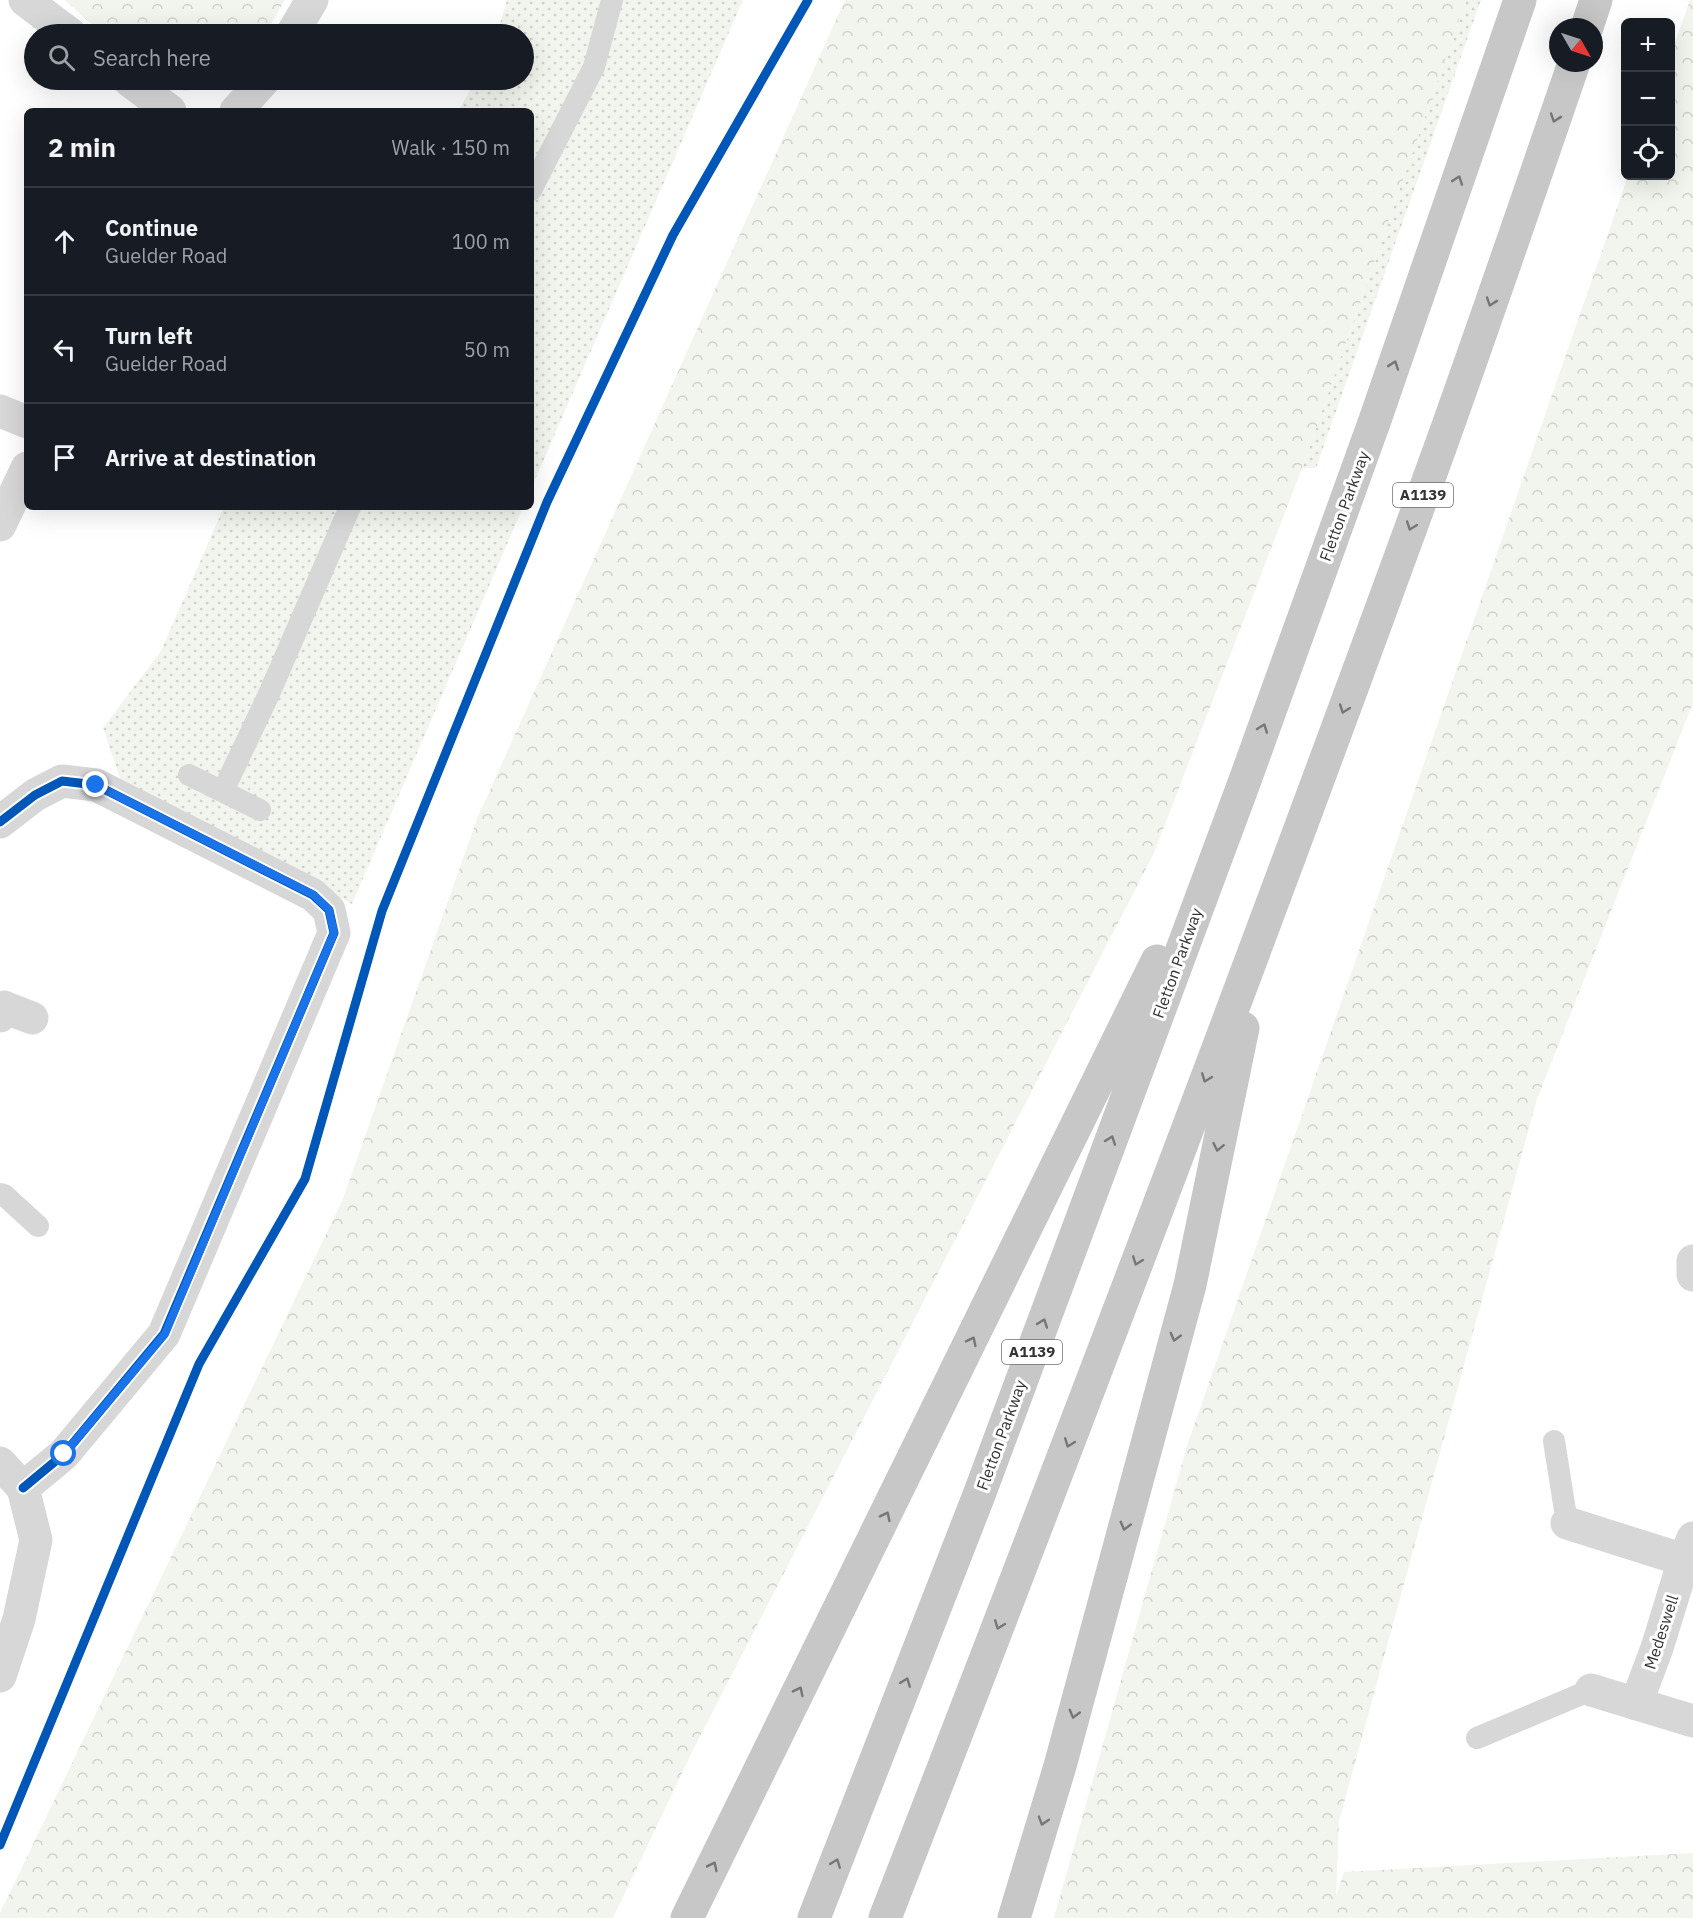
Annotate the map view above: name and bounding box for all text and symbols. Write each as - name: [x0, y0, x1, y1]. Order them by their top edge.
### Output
- north arrow: [1549, 18, 1603, 72]
- map controls: [1621, 18, 1675, 180]
- button: +: [1621, 18, 1675, 72]
- search box: [24, 24, 534, 90]
- icon: search: [45, 41, 78, 74]
- text: Search here: [93, 43, 211, 72]
- button: −: [1621, 72, 1675, 126]
- one-way arrow: [1550, 112, 1562, 123]
- button: locate: [1621, 126, 1675, 180]
- text: 2 min: [48, 130, 116, 164]
- text: Walk · 150 m: [392, 134, 510, 161]
- one-way arrow: [1450, 175, 1463, 186]
- text: Continue: [105, 213, 198, 242]
- icon: ahead: [48, 225, 81, 258]
- text: 100 m: [452, 228, 510, 255]
- text: Guelder Road: [105, 242, 227, 269]
- one-way arrow: [1485, 296, 1498, 307]
- text: Turn left: [105, 321, 193, 350]
- icon: left: [48, 333, 81, 366]
- text: 50 m: [464, 336, 510, 363]
- text: Guelder Road: [105, 350, 227, 377]
- one-way arrow: [1387, 360, 1400, 370]
- icon: arrive: [48, 441, 81, 474]
- text: Arrive at destination: [105, 443, 316, 472]
- street label: Fletton Parkway: [1315, 448, 1373, 564]
- road number: A1139: [1393, 483, 1453, 507]
- one-way arrow: [1406, 520, 1419, 531]
- one-way arrow: [1339, 703, 1351, 714]
- one-way arrow: [1256, 724, 1269, 734]
- route end: [82, 771, 108, 797]
- street label: Fletton Parkway: [1148, 905, 1206, 1021]
- one-way arrow: [1201, 1073, 1214, 1083]
- one-way arrow: [1103, 1135, 1116, 1146]
- one-way arrow: [1212, 1142, 1225, 1152]
- one-way arrow: [1132, 1255, 1145, 1266]
- one-way arrow: [1035, 1318, 1048, 1329]
- one-way arrow: [1170, 1332, 1183, 1342]
- one-way arrow: [964, 1336, 976, 1347]
- road number: A1139: [1002, 1340, 1062, 1364]
- street label: Fletton Parkway: [972, 1377, 1030, 1493]
- one-way arrow: [1063, 1437, 1076, 1448]
- route start: [50, 1440, 76, 1466]
- one-way arrow: [878, 1511, 890, 1522]
- one-way arrow: [1119, 1521, 1132, 1531]
- street label: Medeswell: [1640, 1592, 1682, 1672]
- one-way arrow: [993, 1619, 1006, 1630]
- one-way arrow: [899, 1677, 911, 1688]
- one-way arrow: [792, 1686, 804, 1697]
- one-way arrow: [1069, 1708, 1081, 1719]
- one-way arrow: [1038, 1816, 1050, 1826]
- one-way arrow: [828, 1859, 841, 1869]
- one-way arrow: [706, 1861, 717, 1872]

